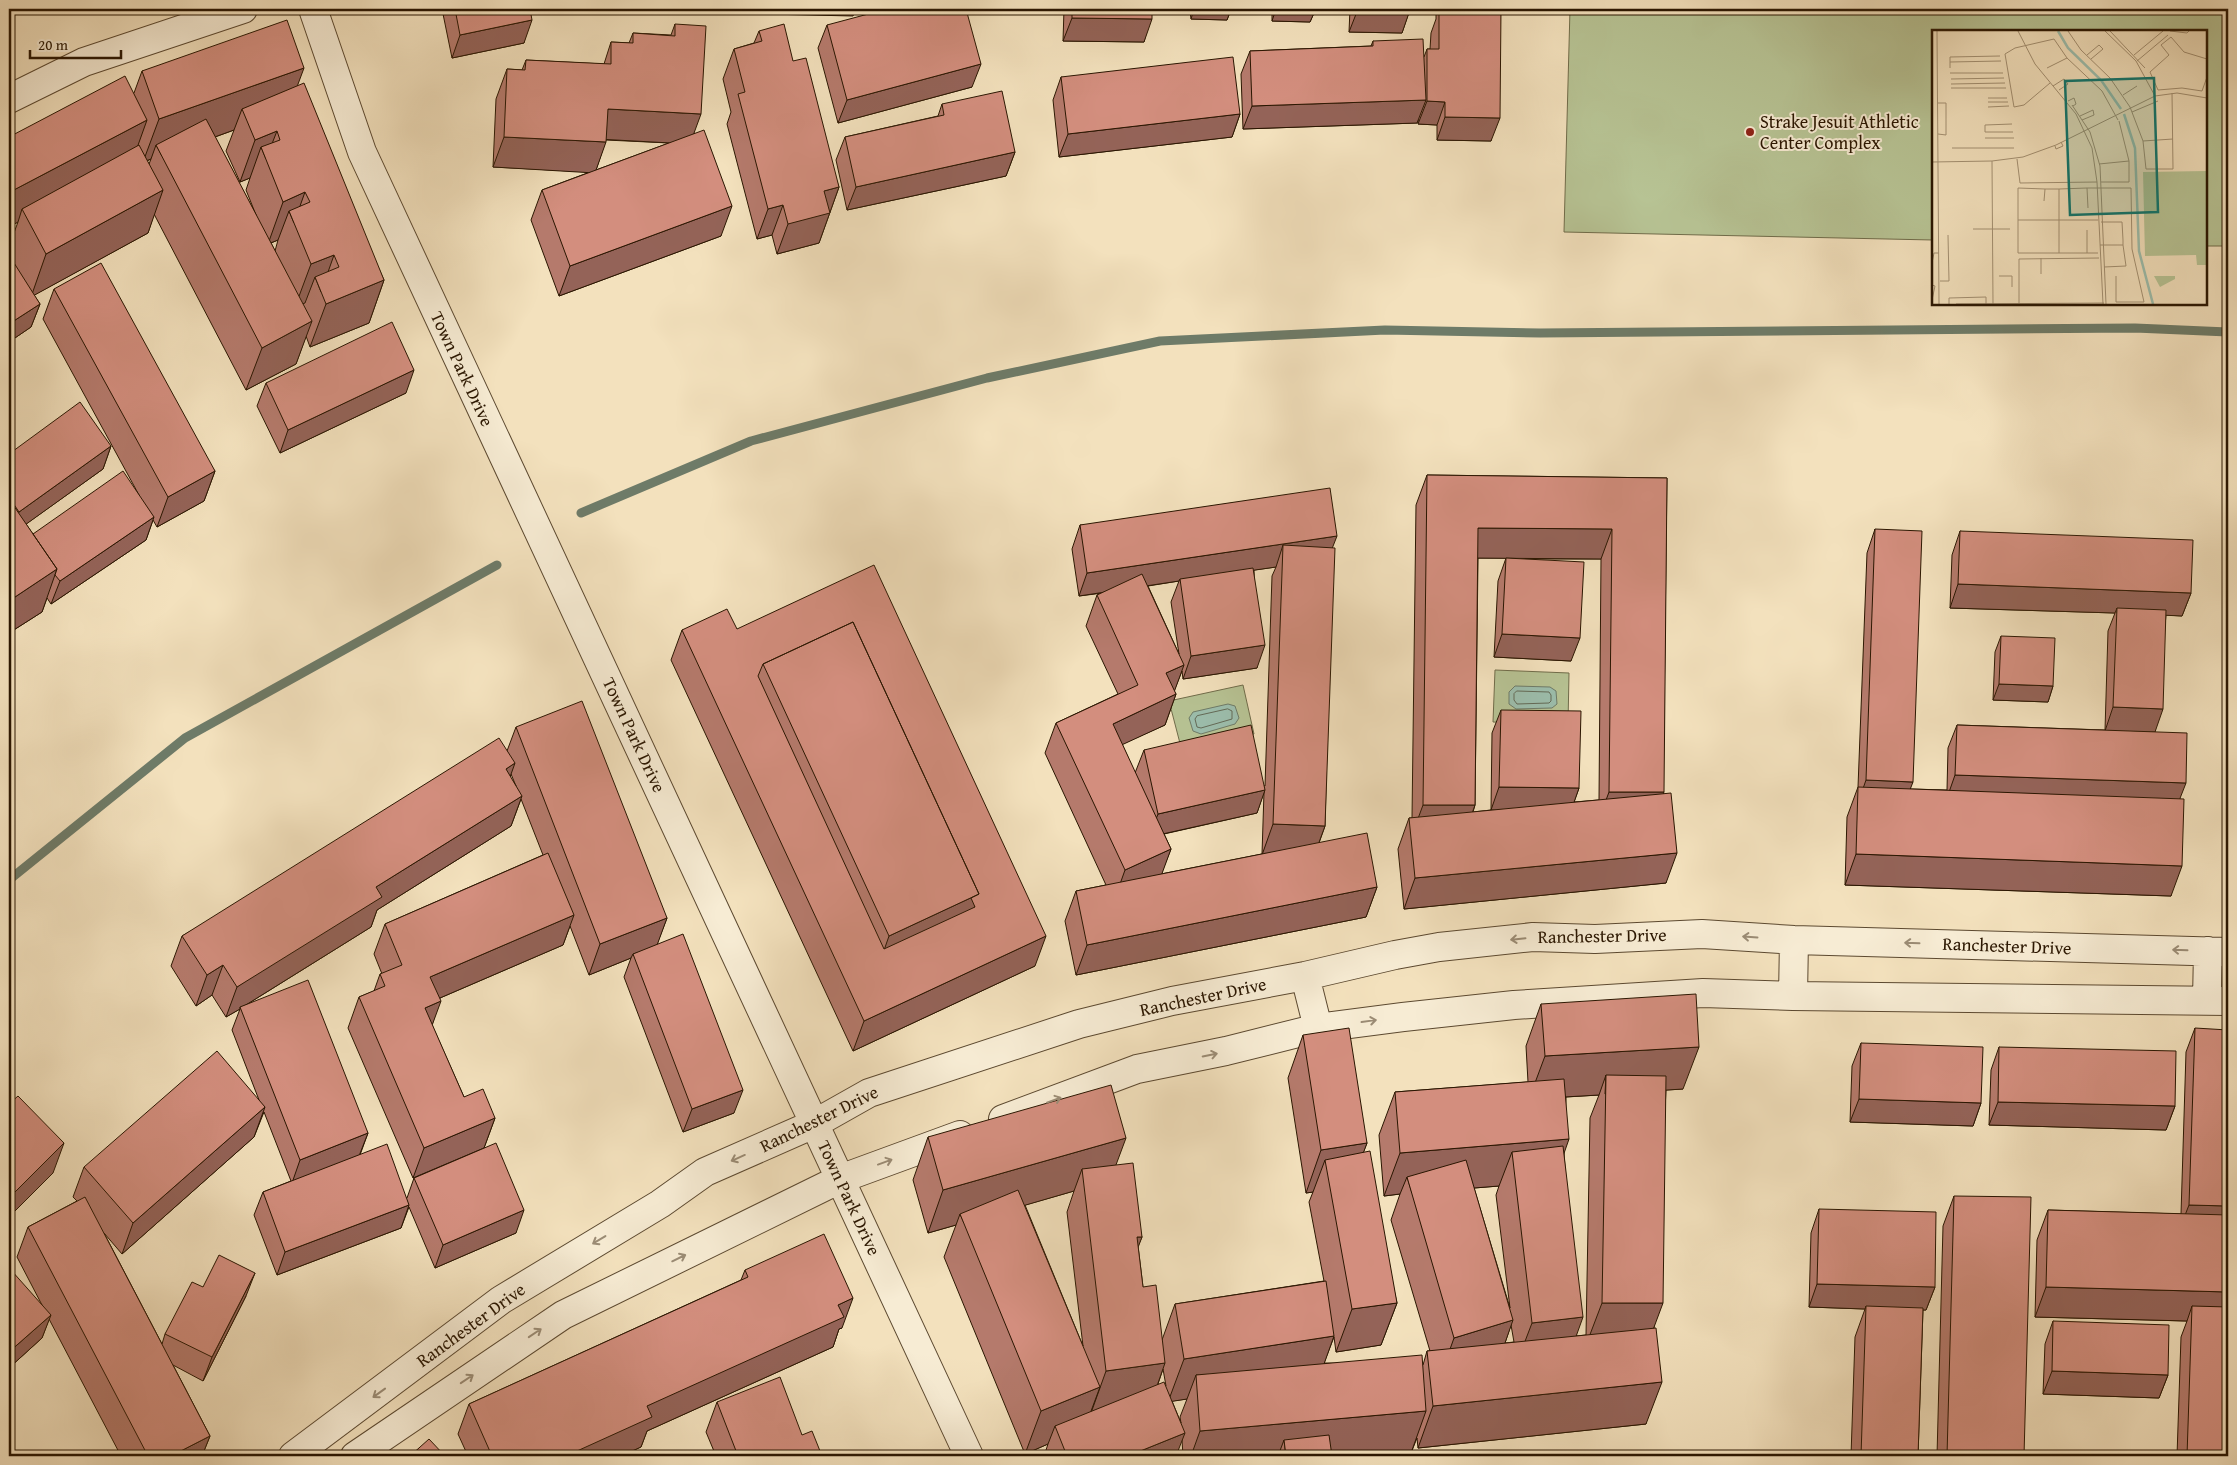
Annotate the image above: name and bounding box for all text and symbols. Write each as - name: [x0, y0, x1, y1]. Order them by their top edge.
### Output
- scale bar: [30, 28, 121, 60]
- inset map: [1932, 30, 2207, 305]
- text: 20 m: [38, 34, 69, 55]
- place label: Strake Jesuit Athletic Center Complex: [1760, 108, 1919, 156]
- marker: Strake Jesuit Athletic Center Complex: [1744, 126, 1756, 138]
- street label: Town Park Drive: [424, 307, 501, 431]
- street label: Town Park Drive: [596, 673, 673, 797]
- street label: Ranchester Drive: [1537, 921, 1667, 950]
- street label: Ranchester Drive: [1942, 930, 2072, 961]
- one-way arrow: [1742, 933, 1758, 942]
- one-way arrow: [1510, 934, 1526, 943]
- one-way arrow: [1904, 939, 1920, 948]
- one-way arrow: [2172, 946, 2188, 955]
- street label: Ranchester Drive: [1137, 970, 1269, 1023]
- one-way arrow: [1360, 1016, 1376, 1026]
- one-way arrow: [1201, 1049, 1217, 1059]
- street label: Ranchester Drive: [755, 1078, 883, 1159]
- one-way arrow: [1046, 1095, 1061, 1104]
- street label: Town Park Drive: [811, 1136, 888, 1260]
- one-way arrow: [731, 1153, 746, 1163]
- one-way arrow: [877, 1157, 893, 1166]
- one-way arrow: [592, 1236, 606, 1246]
- one-way arrow: [671, 1253, 686, 1263]
- street label: Ranchester Drive: [411, 1276, 531, 1373]
- one-way arrow: [528, 1328, 542, 1339]
- one-way arrow: [460, 1374, 474, 1384]
- one-way arrow: [372, 1388, 386, 1398]

